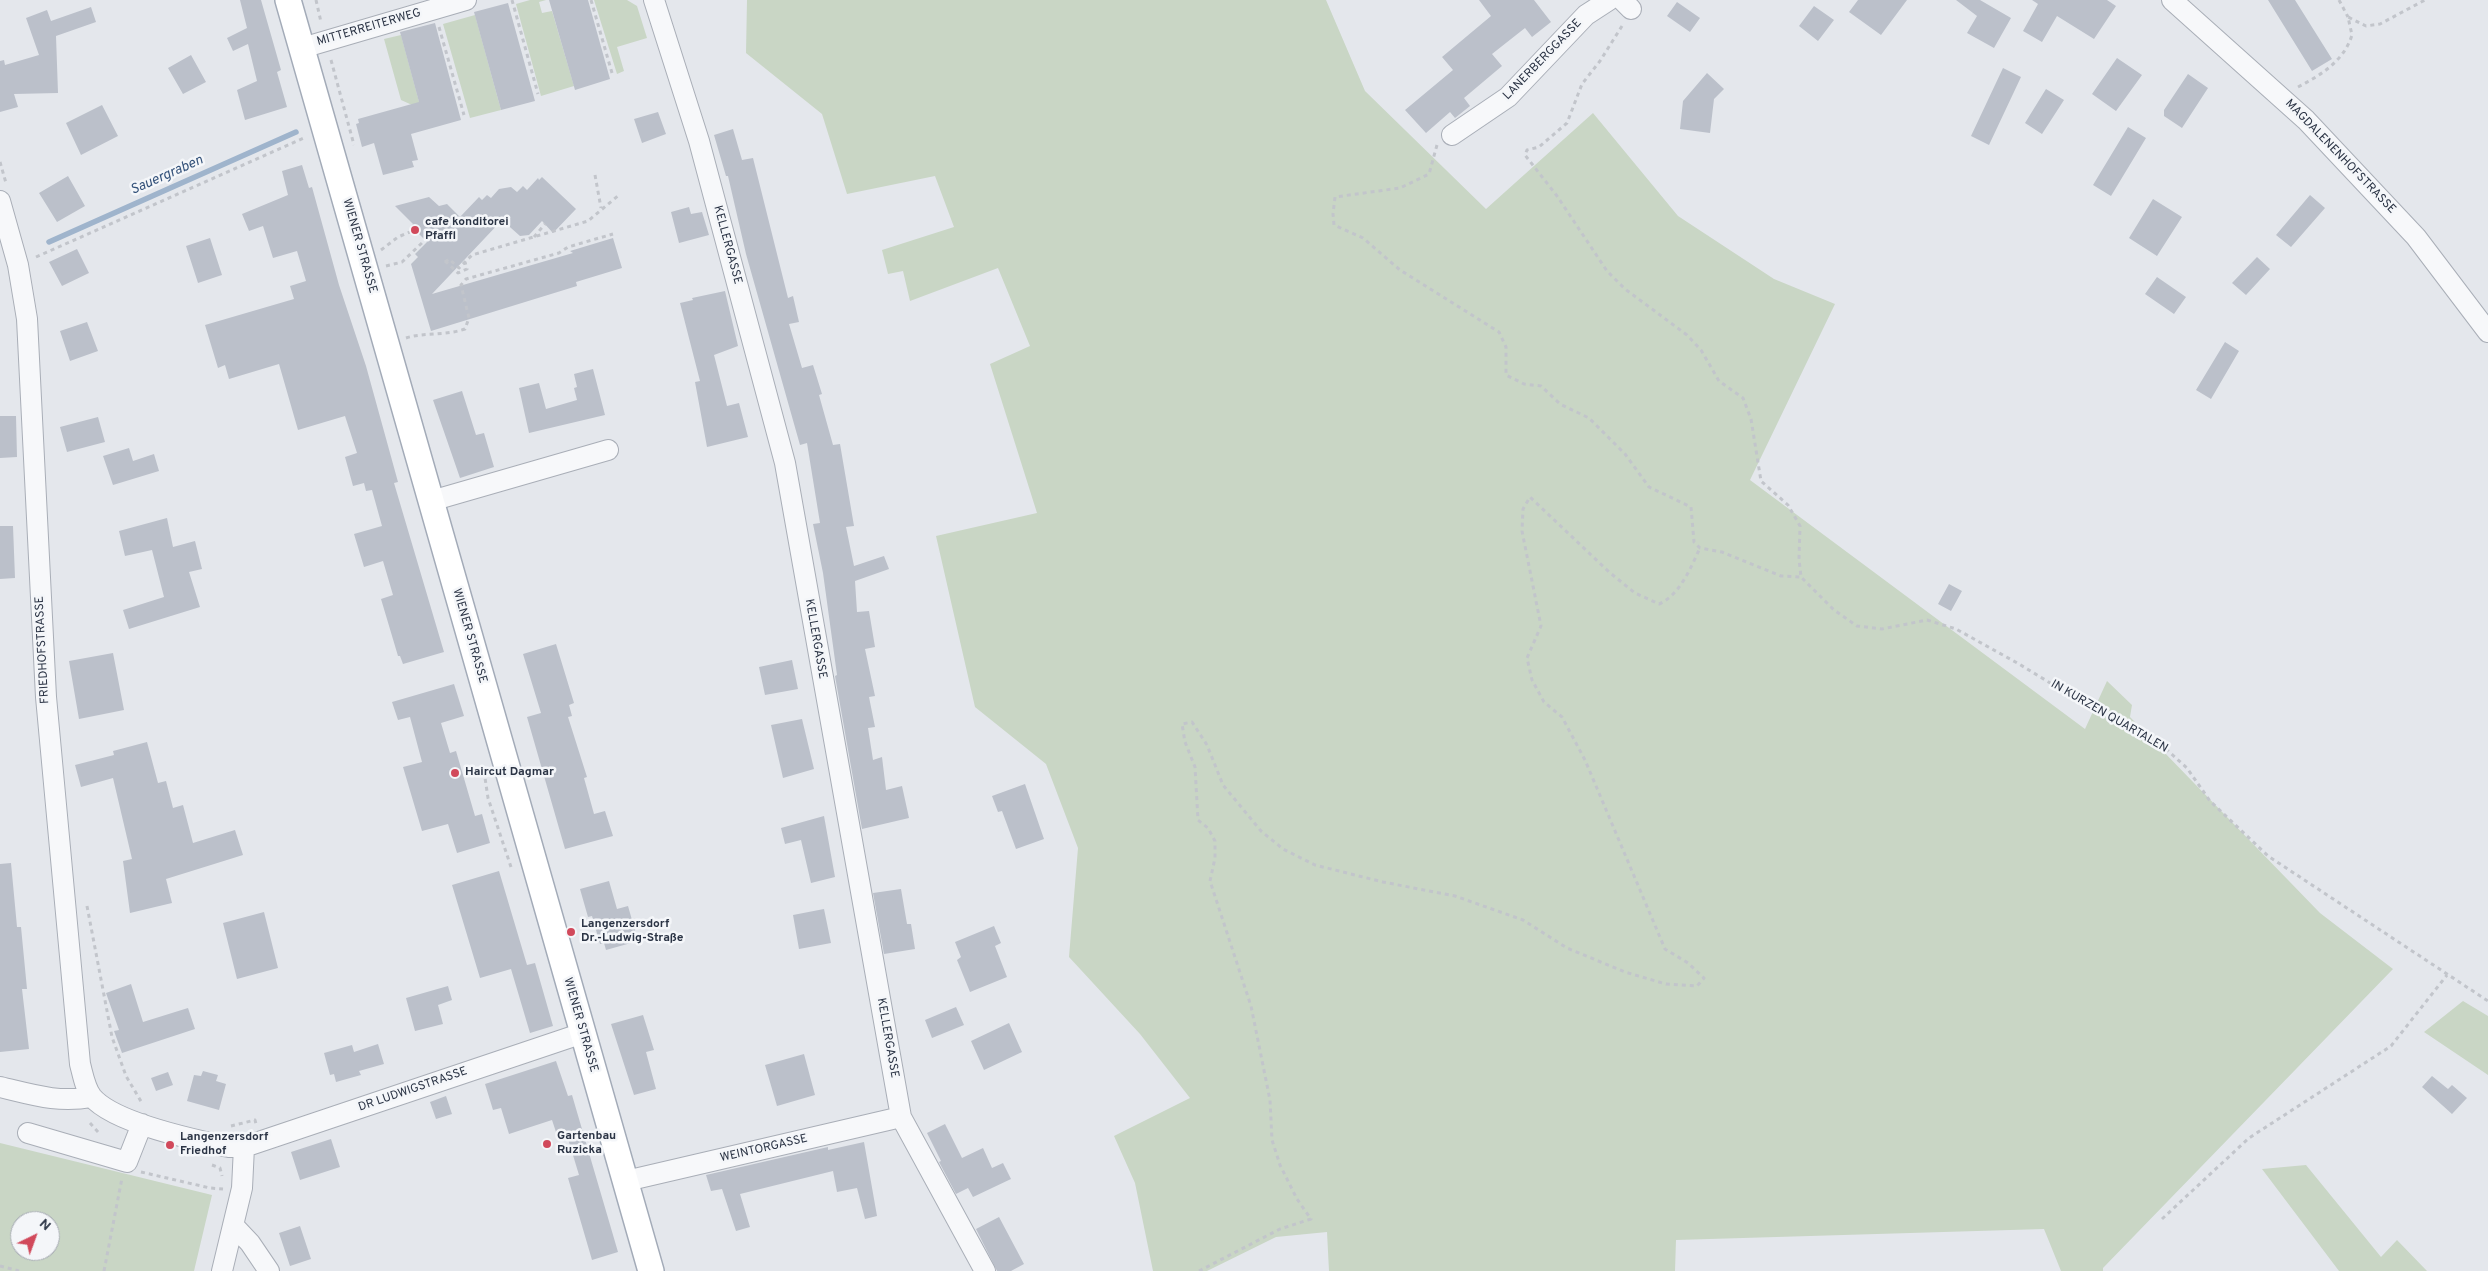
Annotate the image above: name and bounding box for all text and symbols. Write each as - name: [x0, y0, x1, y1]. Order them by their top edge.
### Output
- street label: MITTERREITERWEG: [315, 6, 423, 50]
- street label: LANERBERGGASSE: [1501, 17, 1585, 103]
- street label: MAGDALENENHOFSTRASSE: [2282, 97, 2398, 217]
- water label: Sauergraben: [128, 153, 206, 199]
- street label: WIENER STRASSE: [339, 197, 379, 295]
- street label: KELLERGASSE: [710, 204, 744, 286]
- place label: cafe konditorei Pfaffl: [425, 216, 509, 244]
- marker: cafe konditorei Pfaffl: [409, 224, 421, 236]
- street label: WIENER STRASSE: [449, 587, 489, 685]
- street label: FRIEDHOFSTRASSE: [33, 596, 53, 704]
- street label: KELLERGASSE: [801, 598, 829, 680]
- street label: IN KURZEN QUARTALEN: [2048, 678, 2170, 756]
- place label: Haircut Dagmar: [465, 766, 554, 780]
- marker: Haircut Dagmar: [449, 767, 461, 779]
- place label: Langenzersdorf Dr.-Ludwig-Straße: [581, 918, 683, 946]
- marker: Langenzersdorf Dr.-Ludwig-Straße: [565, 926, 577, 938]
- street label: WIENER STRASSE: [560, 976, 600, 1074]
- street label: KELLERGASSE: [873, 997, 901, 1079]
- street label: DR LUDWIGSTRASSE: [357, 1065, 469, 1115]
- place label: Gartenbau Ruzicka: [557, 1130, 616, 1158]
- place label: Langenzersdorf Friedhof: [180, 1131, 268, 1159]
- street label: WEINTORGASSE: [719, 1132, 809, 1166]
- marker: Gartenbau Ruzicka: [541, 1138, 553, 1150]
- marker: Langenzersdorf Friedhof: [164, 1139, 176, 1151]
- north arrow: [10, 1211, 60, 1261]
- text: N: [35, 1216, 54, 1235]

